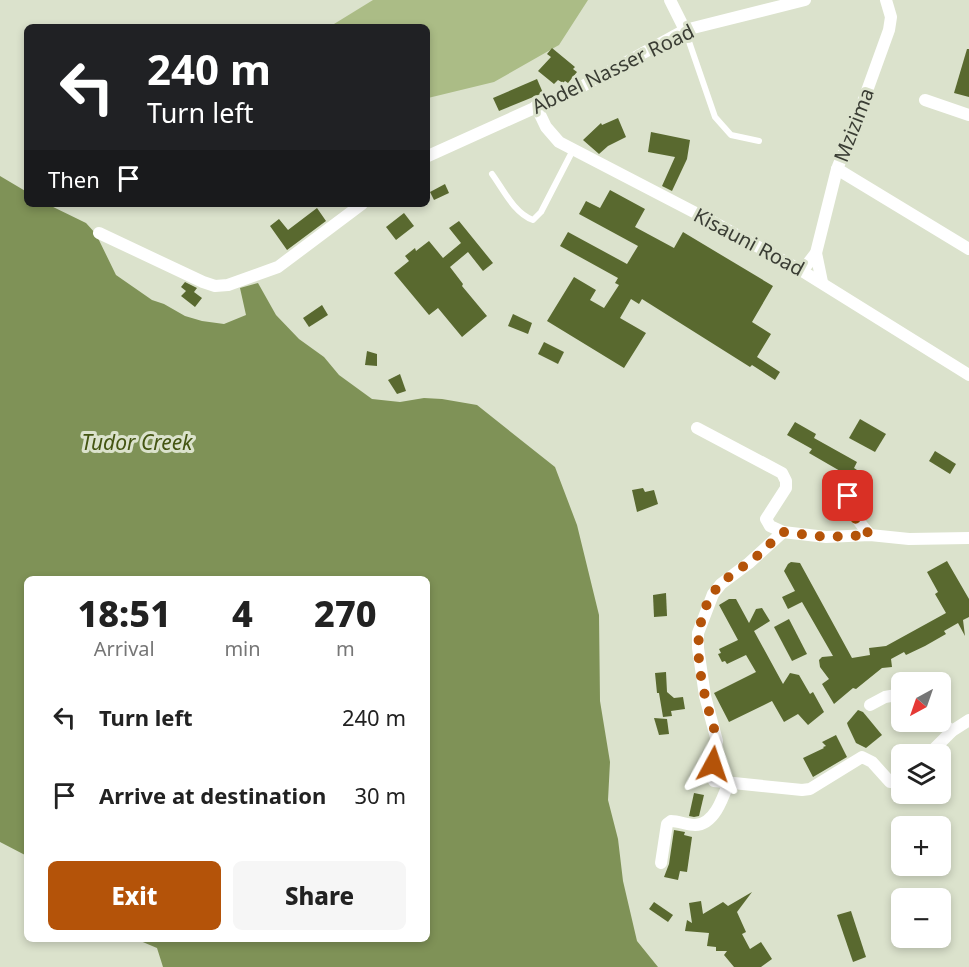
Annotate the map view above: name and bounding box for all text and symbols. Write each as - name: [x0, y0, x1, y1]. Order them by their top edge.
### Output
- street label: Abdel Nasser Road: [527, 18, 698, 120]
- text: 240 m: [147, 40, 271, 97]
- icon: left: [48, 48, 126, 126]
- street label: Mzizima: [827, 84, 880, 166]
- text: Turn left: [147, 94, 253, 131]
- icon: arrive: [112, 162, 145, 195]
- text: Then: [48, 164, 100, 194]
- street label: Kisauni Road: [689, 201, 809, 282]
- water label: Tudor Creek: [81, 428, 194, 456]
- pin: [822, 470, 873, 521]
- icon: arrive: [831, 479, 864, 512]
- text: 18:51: [77, 589, 171, 638]
- text: 4: [232, 589, 253, 638]
- text: 270: [314, 589, 377, 638]
- text: Arrival: [94, 635, 155, 662]
- text: min: [224, 635, 261, 662]
- text: m: [336, 635, 355, 662]
- north arrow: [891, 672, 951, 732]
- map controls: [891, 672, 951, 948]
- icon: left: [48, 701, 81, 734]
- text: Turn left: [99, 702, 193, 732]
- text: 240 m: [342, 702, 406, 732]
- position arrow: [681, 732, 745, 796]
- button: layers: [891, 744, 951, 804]
- icon: arrive: [48, 779, 81, 812]
- text: Arrive at destination: [99, 780, 326, 810]
- text: 30 m: [355, 780, 406, 810]
- button: +: [891, 816, 951, 876]
- button: Exit: [48, 861, 221, 930]
- button: Share: [233, 861, 406, 930]
- button: −: [891, 888, 951, 948]

